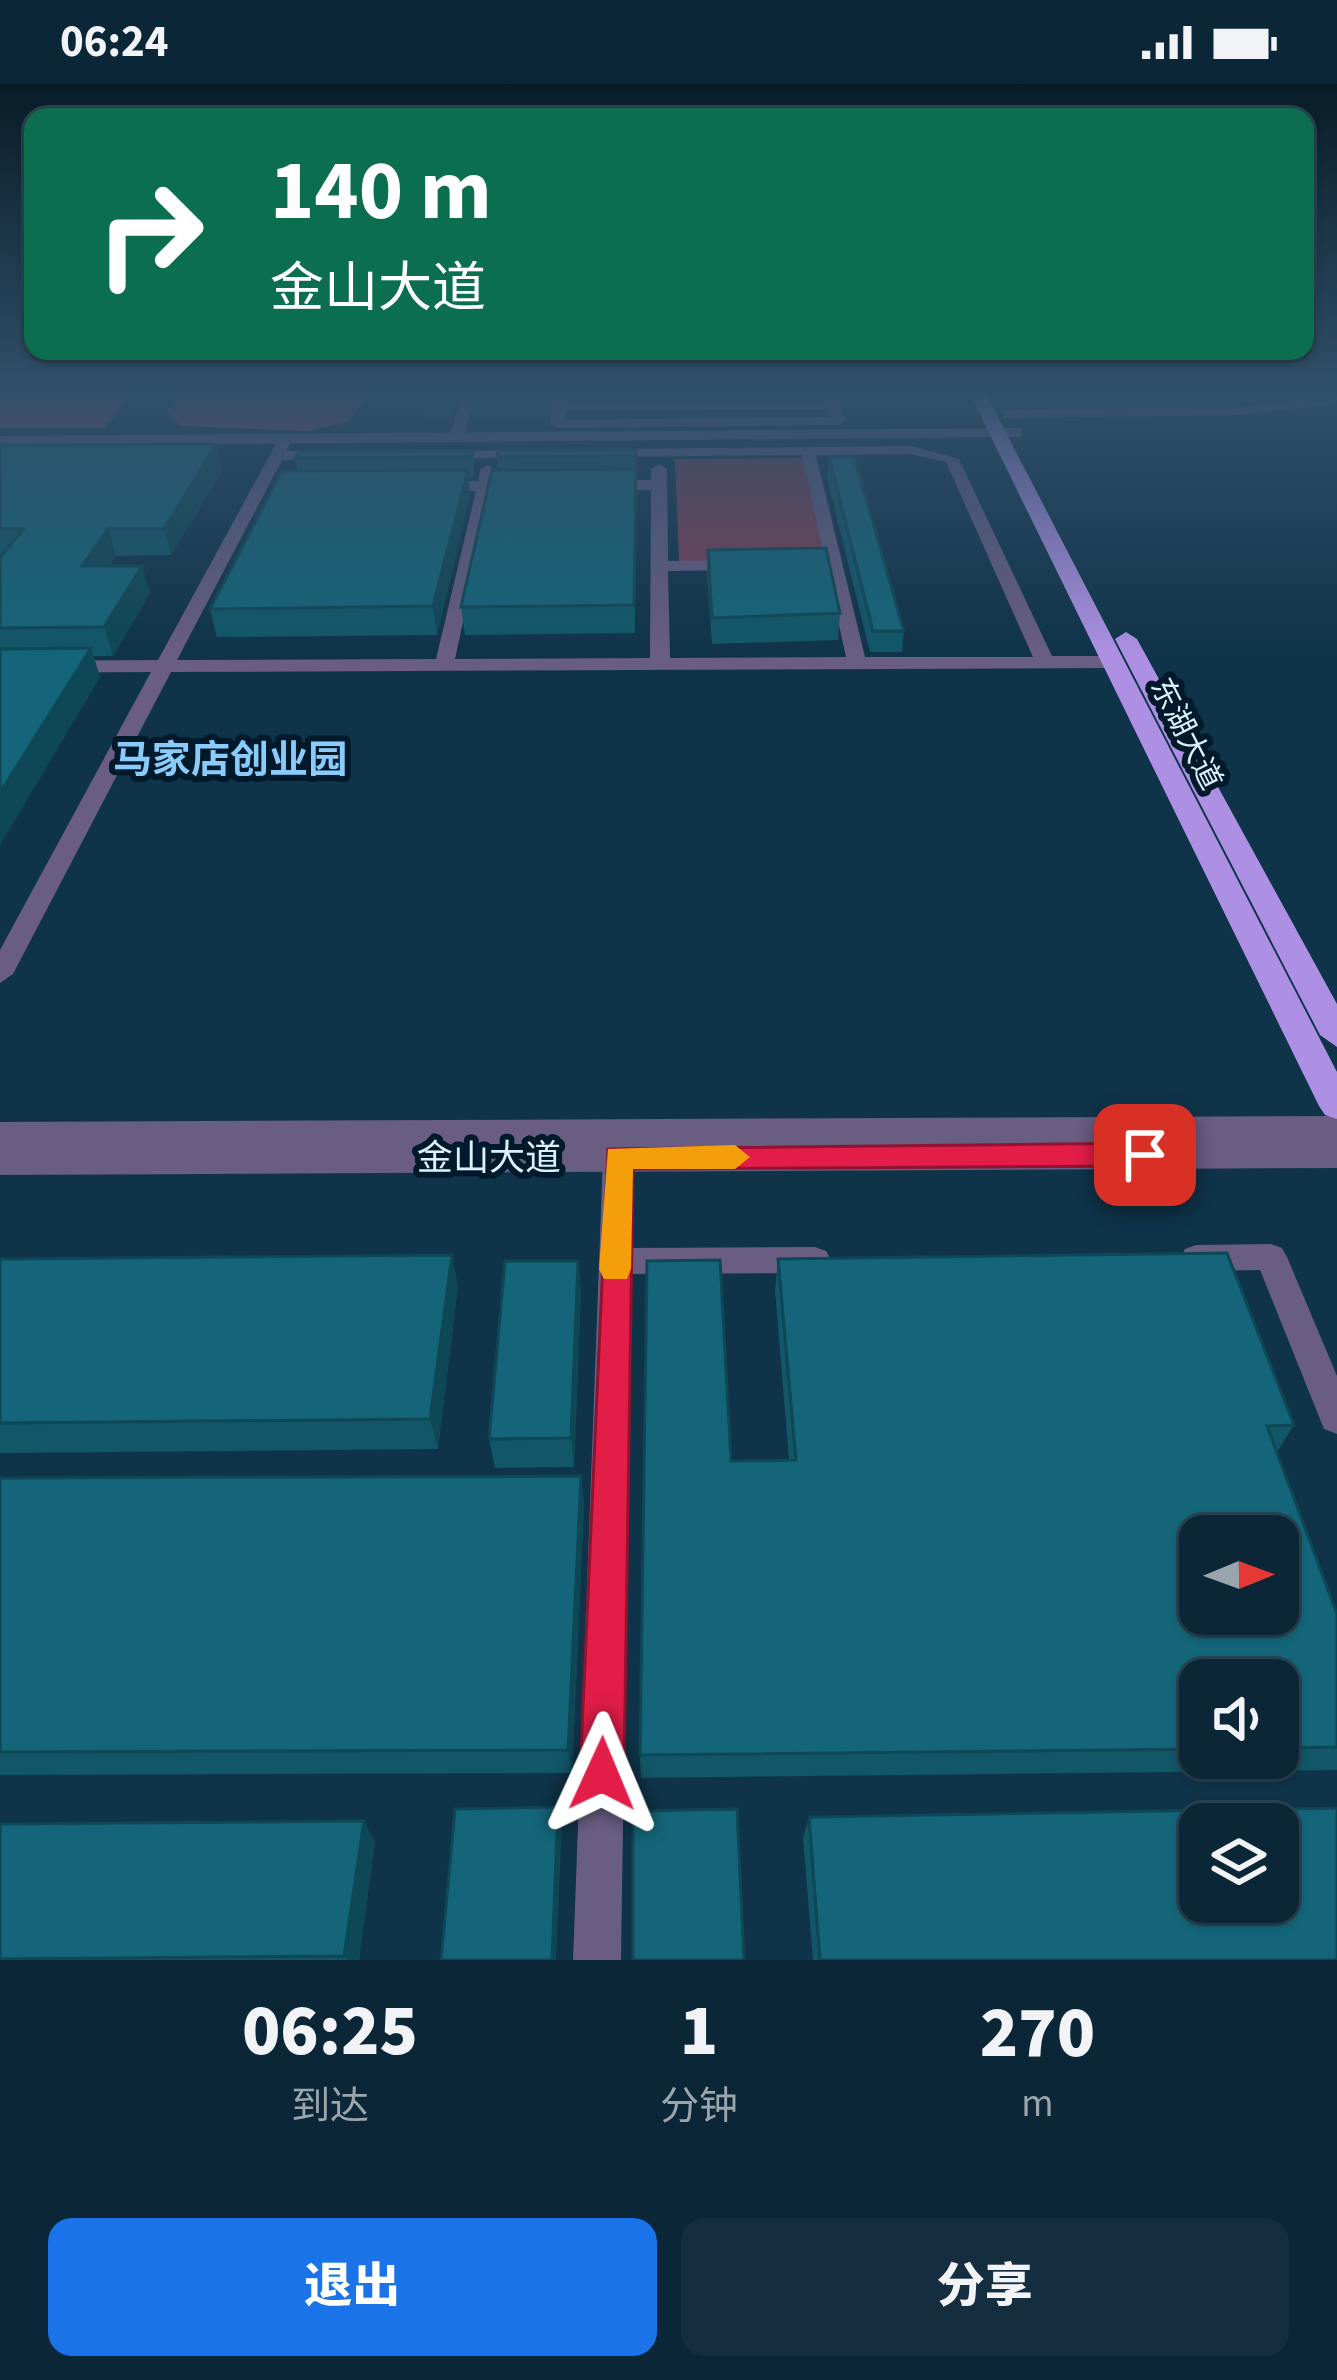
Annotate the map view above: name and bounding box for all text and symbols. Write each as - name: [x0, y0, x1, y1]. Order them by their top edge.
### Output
- text: 06:24: [60, 10, 169, 74]
- text: 140 m: [270, 132, 492, 252]
- icon: right: [72, 156, 228, 312]
- text: 金山大道: [270, 251, 486, 328]
- street label: 东湖大道: [1140, 671, 1232, 797]
- district label: 马家店创业园: [113, 733, 347, 789]
- pin: [1094, 1104, 1196, 1206]
- icon: arrive: [1112, 1122, 1178, 1188]
- street label: 金山大道: [417, 1133, 561, 1184]
- north arrow: [1179, 1515, 1299, 1635]
- map controls: [1179, 1515, 1299, 1923]
- button: sound: [1179, 1659, 1299, 1779]
- position arrow: [539, 1711, 665, 1837]
- button: layers: [1179, 1803, 1299, 1923]
- text: 06:25: [242, 1980, 418, 2083]
- text: 1: [680, 1980, 718, 2083]
- text: 270: [980, 1982, 1095, 2085]
- text: m: [1021, 2076, 1054, 2132]
- text: 到达: [291, 2079, 369, 2135]
- text: 分钟: [660, 2079, 738, 2135]
- button: 退出: [48, 2218, 657, 2356]
- button: 分享: [681, 2218, 1289, 2356]

